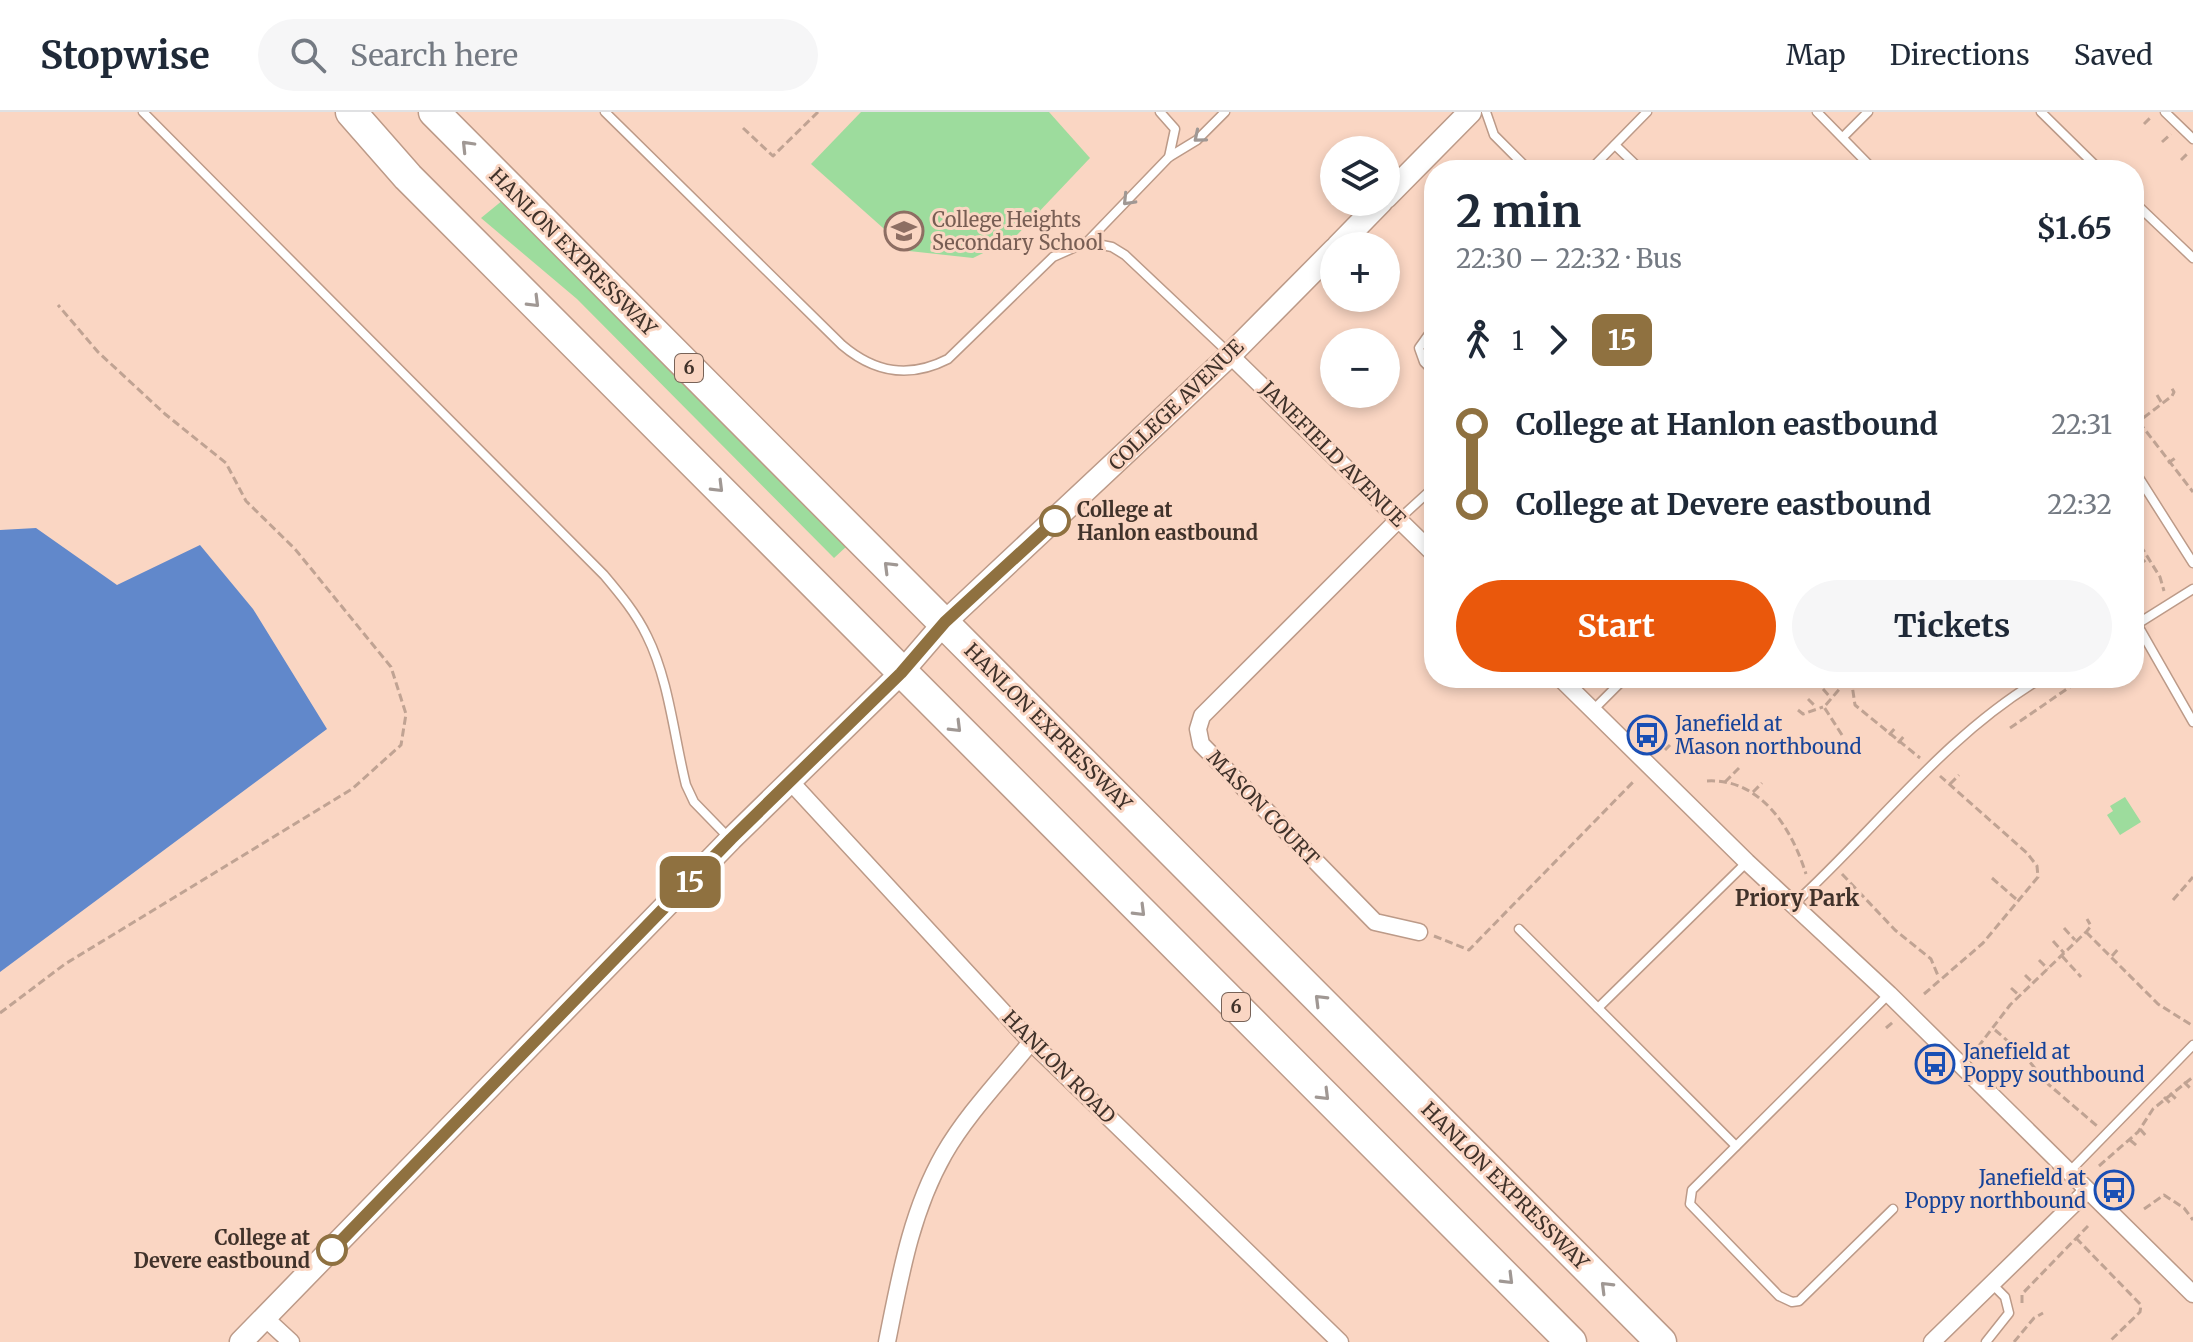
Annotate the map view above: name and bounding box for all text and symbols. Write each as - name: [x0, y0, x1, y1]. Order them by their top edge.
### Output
- search box: [258, 19, 818, 91]
- text: Stopwise: [40, 32, 210, 79]
- icon: search: [286, 33, 330, 77]
- text: Search here: [350, 36, 518, 74]
- text: Map: [1786, 37, 1846, 73]
- text: Directions: [1890, 37, 2030, 73]
- text: Saved: [2074, 37, 2153, 73]
- one-way arrow: [1193, 127, 1208, 142]
- map controls: [1320, 136, 1400, 408]
- button: layers: [1320, 136, 1400, 216]
- one-way arrow: [462, 141, 476, 155]
- street label: HANLON EXPRESSWAY: [484, 163, 663, 341]
- text: 2 min: [1456, 184, 1581, 239]
- one-way arrow: [1123, 191, 1137, 205]
- place label: College Heights Secondary School: [932, 207, 1104, 255]
- text: $1.65: [2036, 209, 2112, 247]
- school or university icon: College Heights Secondary School: [883, 210, 925, 252]
- button: +: [1320, 232, 1400, 312]
- text: 22:30 – 22:32 · Bus: [1456, 242, 1682, 275]
- one-way arrow: [525, 293, 539, 308]
- icon: walk: [1456, 318, 1500, 362]
- icon: forward: [1536, 318, 1580, 362]
- text: 15: [1608, 322, 1636, 358]
- text: 1: [1512, 324, 1524, 357]
- button: −: [1320, 328, 1400, 408]
- street label: COLLEGE AVENUE: [1103, 334, 1249, 475]
- road number: 6: [675, 354, 703, 382]
- street label: JANEFIELD AVENUE: [1255, 375, 1412, 532]
- text: College at Hanlon eastbound: [1516, 405, 1938, 443]
- text: 22:31: [2051, 408, 2112, 441]
- one-way arrow: [708, 478, 723, 492]
- text: College at Devere eastbound: [1516, 485, 1931, 523]
- text: 22:32: [2047, 488, 2112, 521]
- place label: College at Hanlon eastbound: [1077, 497, 1258, 545]
- marker: College at Hanlon eastbound: [1040, 506, 1070, 536]
- one-way arrow: [884, 562, 898, 576]
- button: Start: [1456, 580, 1776, 672]
- button: Tickets: [1792, 580, 2112, 672]
- street label: HANLON EXPRESSWAY: [959, 638, 1138, 816]
- place label: Janefield at Mason northbound: [1674, 711, 1862, 759]
- bus stop icon: Janefield at Mason northbound: [1626, 714, 1668, 756]
- one-way arrow: [947, 718, 961, 732]
- street label: MASON COURT: [1202, 745, 1325, 871]
- line badge: 15: [654, 856, 726, 908]
- text: 15: [676, 864, 704, 900]
- district label: Priory Park: [1735, 884, 1860, 912]
- one-way arrow: [1131, 902, 1145, 916]
- road number: 6: [1222, 993, 1250, 1021]
- one-way arrow: [1315, 995, 1329, 1009]
- street label: HANLON ROAD: [998, 1005, 1121, 1128]
- place label: Janefield at Poppy southbound: [1962, 1039, 2145, 1087]
- bus stop icon: Janefield at Poppy southbound: [1914, 1043, 1956, 1085]
- one-way arrow: [1315, 1086, 1329, 1100]
- street label: HANLON EXPRESSWAY: [1416, 1097, 1595, 1275]
- place label: Janefield at Poppy northbound: [1904, 1165, 2086, 1213]
- bus stop icon: Janefield at Poppy northbound: [2093, 1169, 2135, 1211]
- place label: College at Devere eastbound: [133, 1225, 310, 1273]
- marker: College at Devere eastbound: [317, 1235, 347, 1265]
- one-way arrow: [1499, 1270, 1513, 1284]
- one-way arrow: [1601, 1282, 1615, 1296]

